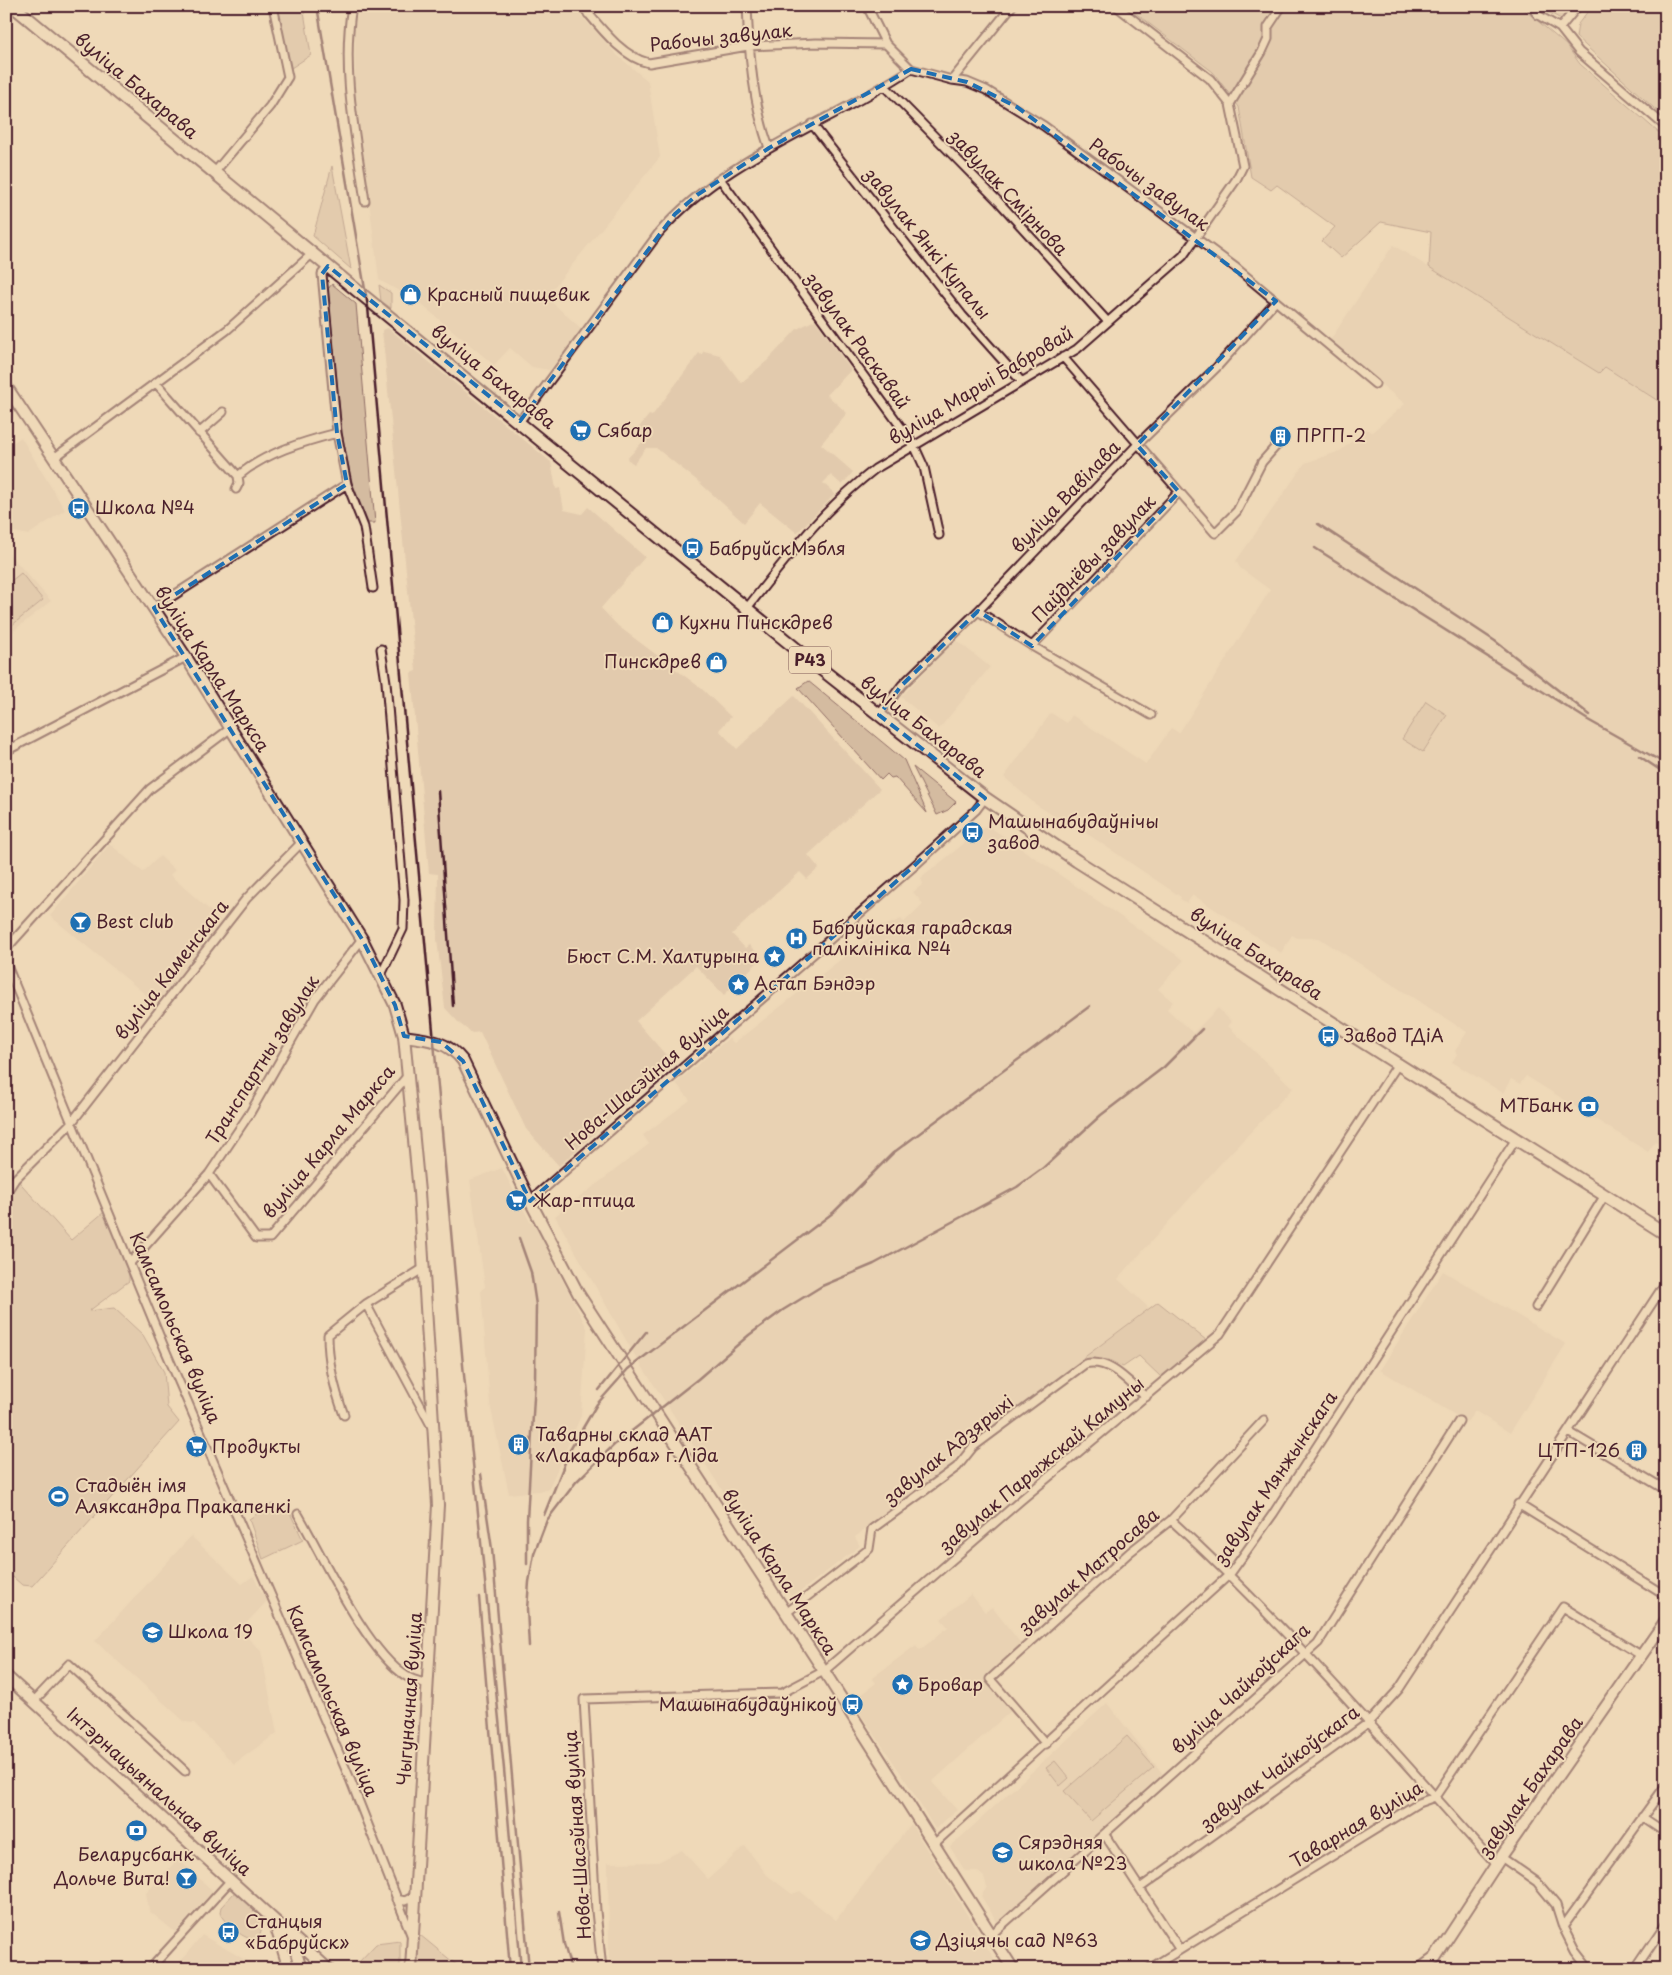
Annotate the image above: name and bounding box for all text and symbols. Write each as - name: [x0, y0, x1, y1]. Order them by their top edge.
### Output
- street label: Рабочы завулак: [648, 16, 794, 57]
- street label: вуліца Бахарава: [69, 25, 205, 145]
- street label: завулак Смірнова: [943, 122, 1075, 262]
- street label: Рабочы завулак: [1084, 131, 1216, 237]
- street label: завулак Янкі Купалы: [858, 161, 998, 325]
- street label: завулак Раскавай: [799, 265, 917, 414]
- place label: Красный пищевик: [427, 280, 590, 307]
- shop icon: Красный пищевик: [399, 283, 423, 307]
- street label: вуліца Бахарава: [426, 317, 563, 435]
- street label: вуліца Марыі Бабровай: [883, 319, 1078, 451]
- place label: Сябар: [597, 416, 652, 443]
- supermarket icon: Сябар: [569, 419, 593, 443]
- place label: ПРГП-2: [1296, 421, 1366, 448]
- building icon: ПРГП-2: [1268, 424, 1292, 448]
- street label: вуліца Вавілава: [1004, 433, 1126, 558]
- street label: Паўднёвы завулак: [1025, 488, 1161, 628]
- place label: Школа №4: [95, 493, 195, 520]
- bus stop icon: Школа №4: [67, 496, 91, 520]
- place label: БабруйскМэбля: [709, 534, 846, 561]
- bus stop icon: БабруйскМэбля: [681, 537, 705, 561]
- street label: вуліца Карла Маркса: [149, 580, 278, 757]
- place label: Кухни Пинскдрев: [679, 608, 833, 635]
- shop icon: Кухни Пинскдрев: [651, 611, 675, 635]
- road number: Р43: [789, 646, 831, 674]
- place label: Пинскдрев: [604, 647, 701, 674]
- shop icon: Пинскдрев: [705, 650, 729, 674]
- street label: вуліца Бахарава: [855, 668, 993, 784]
- place label: Машынабудаўнічы завод: [987, 807, 1159, 855]
- bus stop icon: Машынабудаўнічы завод: [960, 820, 984, 844]
- street label: вуліца Каменскага: [107, 893, 235, 1045]
- street label: вуліца Бахарава: [1185, 900, 1329, 1006]
- place label: Best club: [96, 907, 174, 934]
- bar icon: Best club: [68, 910, 92, 934]
- place label: Бабруйская гарадская паліклініка №4: [812, 913, 1013, 961]
- hospital icon: Бабруйская гарадская паліклініка №4: [784, 926, 808, 950]
- place label: Бюст С.М. Халтурына: [567, 942, 760, 969]
- place icon: Бюст С.М. Халтурына: [763, 945, 787, 969]
- street label: Транспартны завулак: [199, 969, 325, 1149]
- place label: Астап Бэндэр: [754, 969, 875, 996]
- place icon: Астап Бэндэр: [726, 972, 750, 996]
- street label: Нова-Шасэйная вуліца: [558, 998, 734, 1156]
- place label: Завод ТДіА: [1344, 1021, 1444, 1048]
- bus stop icon: Завод ТДіА: [1316, 1024, 1340, 1048]
- street label: вуліца Карла Маркса: [255, 1058, 401, 1224]
- place label: МТБанк: [1499, 1091, 1573, 1118]
- bank icon: МТБанк: [1577, 1094, 1601, 1118]
- place label: Жар-птица: [532, 1186, 636, 1213]
- supermarket icon: Жар-птица: [505, 1189, 529, 1213]
- street label: Камсамольская вуліца: [124, 1228, 229, 1427]
- street label: завулак Парыжскай Камуны: [932, 1370, 1150, 1559]
- street label: завулак Мянжынскага: [1206, 1384, 1343, 1570]
- street label: завулак Адзярыхі: [876, 1388, 1019, 1511]
- place label: Таварны склад ААТ «Лакафарба» г.Ліда: [535, 1420, 719, 1468]
- place label: Продукты: [212, 1432, 301, 1459]
- building icon: Таварны склад ААТ «Лакафарба» г.Ліда: [507, 1433, 531, 1457]
- supermarket icon: Продукты: [184, 1435, 208, 1459]
- place label: ЦТП-126: [1537, 1436, 1620, 1463]
- building icon: ЦТП-126: [1624, 1439, 1648, 1463]
- place label: Стадыён імя Аляксандра Пракапенкі: [75, 1471, 291, 1519]
- street label: вуліца Карла Маркса: [716, 1483, 845, 1660]
- sports icon: Стадыён імя Аляксандра Пракапенкі: [47, 1484, 71, 1508]
- street label: завулак Матросава: [1011, 1501, 1165, 1639]
- street label: Камсамольская вуліца: [281, 1601, 386, 1800]
- street label: Чыгуначная вуліца: [389, 1611, 428, 1787]
- street label: вуліца Чайкоўскага: [1165, 1616, 1316, 1760]
- place label: Школа 19: [168, 1617, 253, 1644]
- school or university icon: Школа 19: [140, 1620, 164, 1644]
- place label: Бровар: [918, 1670, 983, 1697]
- place icon: Бровар: [890, 1673, 914, 1697]
- place label: Машынабудаўнікоў: [659, 1690, 837, 1717]
- bus stop icon: Машынабудаўнікоў: [841, 1693, 865, 1717]
- street label: завулак Чайкоўскага: [1193, 1698, 1365, 1836]
- street label: Інтэрнацыянальная вуліца: [61, 1700, 259, 1881]
- street label: завулак Бахарава: [1470, 1710, 1589, 1863]
- street label: Нова-Шасэйная вуліца: [556, 1730, 597, 1941]
- street label: Таварная вуліца: [1285, 1773, 1428, 1874]
- bank icon: Беларусбанк: [124, 1818, 148, 1842]
- place label: Сярэдняя школа №23: [1018, 1828, 1127, 1876]
- place label: Беларусбанк: [78, 1840, 194, 1867]
- school or university icon: Сярэдняя школа №23: [990, 1841, 1014, 1865]
- place label: Дольче Вита!: [53, 1864, 170, 1891]
- bar icon: Дольче Вита!: [174, 1867, 198, 1891]
- place label: Станцыя «Бабруйск»: [245, 1907, 349, 1955]
- bus stop icon: Станцыя «Бабруйск»: [217, 1920, 241, 1944]
- place label: Дзіцячы сад №63: [935, 1926, 1098, 1953]
- school or university icon: Дзіцячы сад №63: [908, 1929, 932, 1953]

